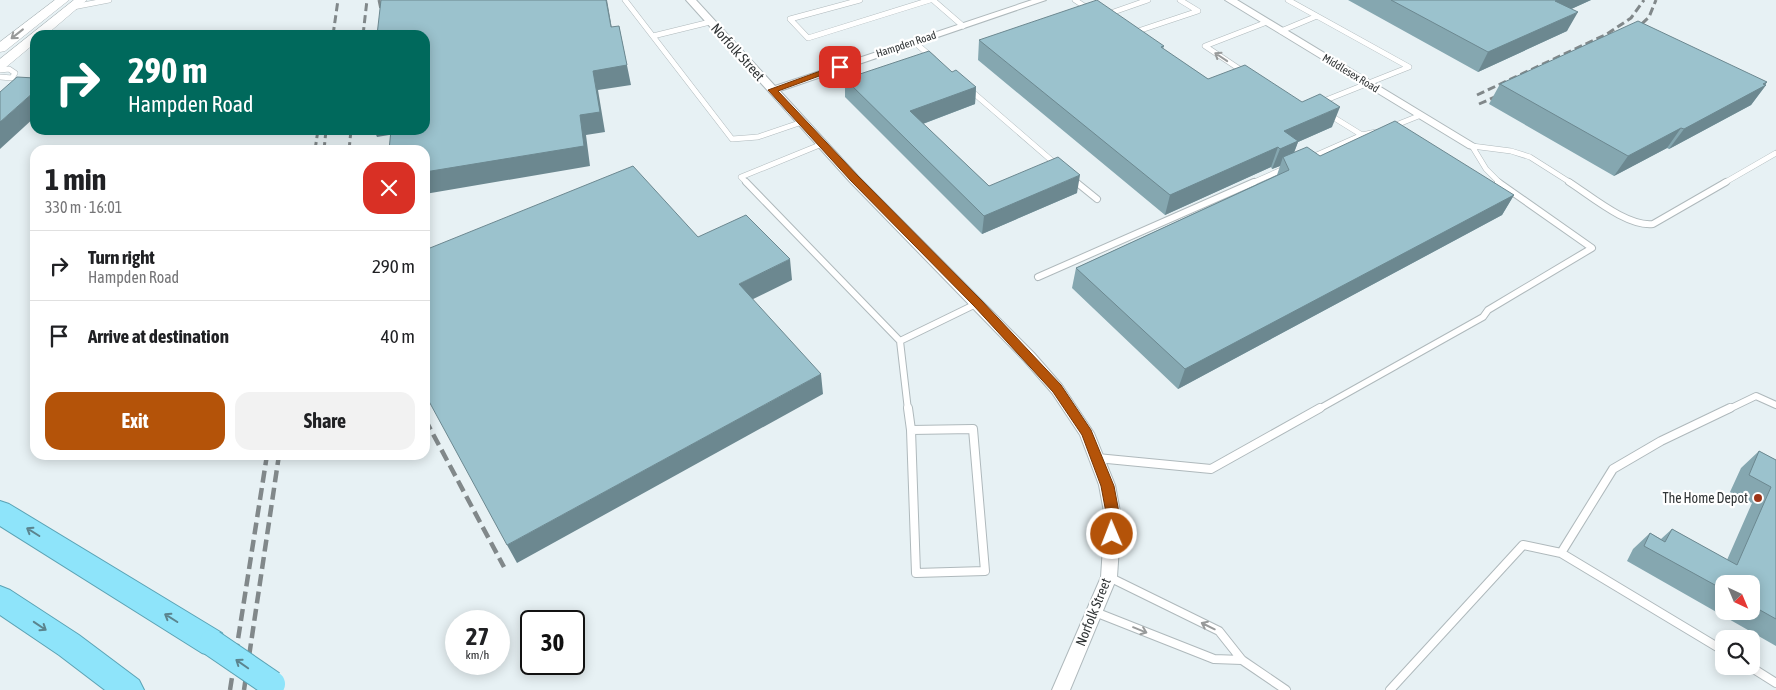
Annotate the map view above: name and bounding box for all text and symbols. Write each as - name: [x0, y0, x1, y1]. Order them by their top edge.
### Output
- street label: Norfolk Street: [708, 20, 768, 84]
- one-way arrow: [11, 29, 24, 40]
- street label: Hampden Road: [874, 29, 938, 59]
- pin: [819, 46, 861, 88]
- icon: right: [45, 50, 110, 115]
- text: 290 m: [128, 50, 207, 90]
- street label: Middlesex Road: [1321, 51, 1381, 95]
- one-way arrow: [1214, 52, 1228, 62]
- icon: arrive: [826, 53, 854, 81]
- text: Hampden Road: [128, 91, 253, 117]
- text: 1 min: [45, 162, 106, 196]
- button: close: [363, 162, 415, 214]
- text: 330 m · 16:01: [45, 198, 122, 216]
- text: Turn right: [88, 246, 155, 268]
- icon: right: [45, 252, 73, 280]
- text: 290 m: [372, 255, 415, 277]
- text: Hampden Road: [88, 268, 179, 286]
- icon: arrive: [45, 322, 73, 350]
- text: Arrive at destination: [88, 325, 229, 347]
- text: 40 m: [381, 325, 415, 347]
- button: Exit: [45, 392, 225, 450]
- button: Share: [235, 392, 415, 450]
- place label: The Home Depot: [1663, 490, 1748, 506]
- marker: The Home Depot: [1752, 492, 1764, 504]
- position arrow: [1085, 507, 1137, 559]
- one-way arrow: [26, 527, 40, 537]
- north arrow: [1715, 575, 1760, 620]
- map controls: [1715, 575, 1760, 675]
- street label: Norfolk Street: [1072, 576, 1114, 648]
- speed limit sign: 30: [520, 610, 585, 675]
- one-way arrow: [164, 612, 178, 622]
- one-way arrow: [33, 621, 47, 631]
- one-way arrow: [1201, 621, 1216, 630]
- text: 27: [466, 622, 489, 650]
- one-way arrow: [1132, 625, 1147, 635]
- button: search: [1715, 630, 1760, 675]
- text: km/h: [466, 648, 489, 662]
- one-way arrow: [235, 659, 249, 669]

